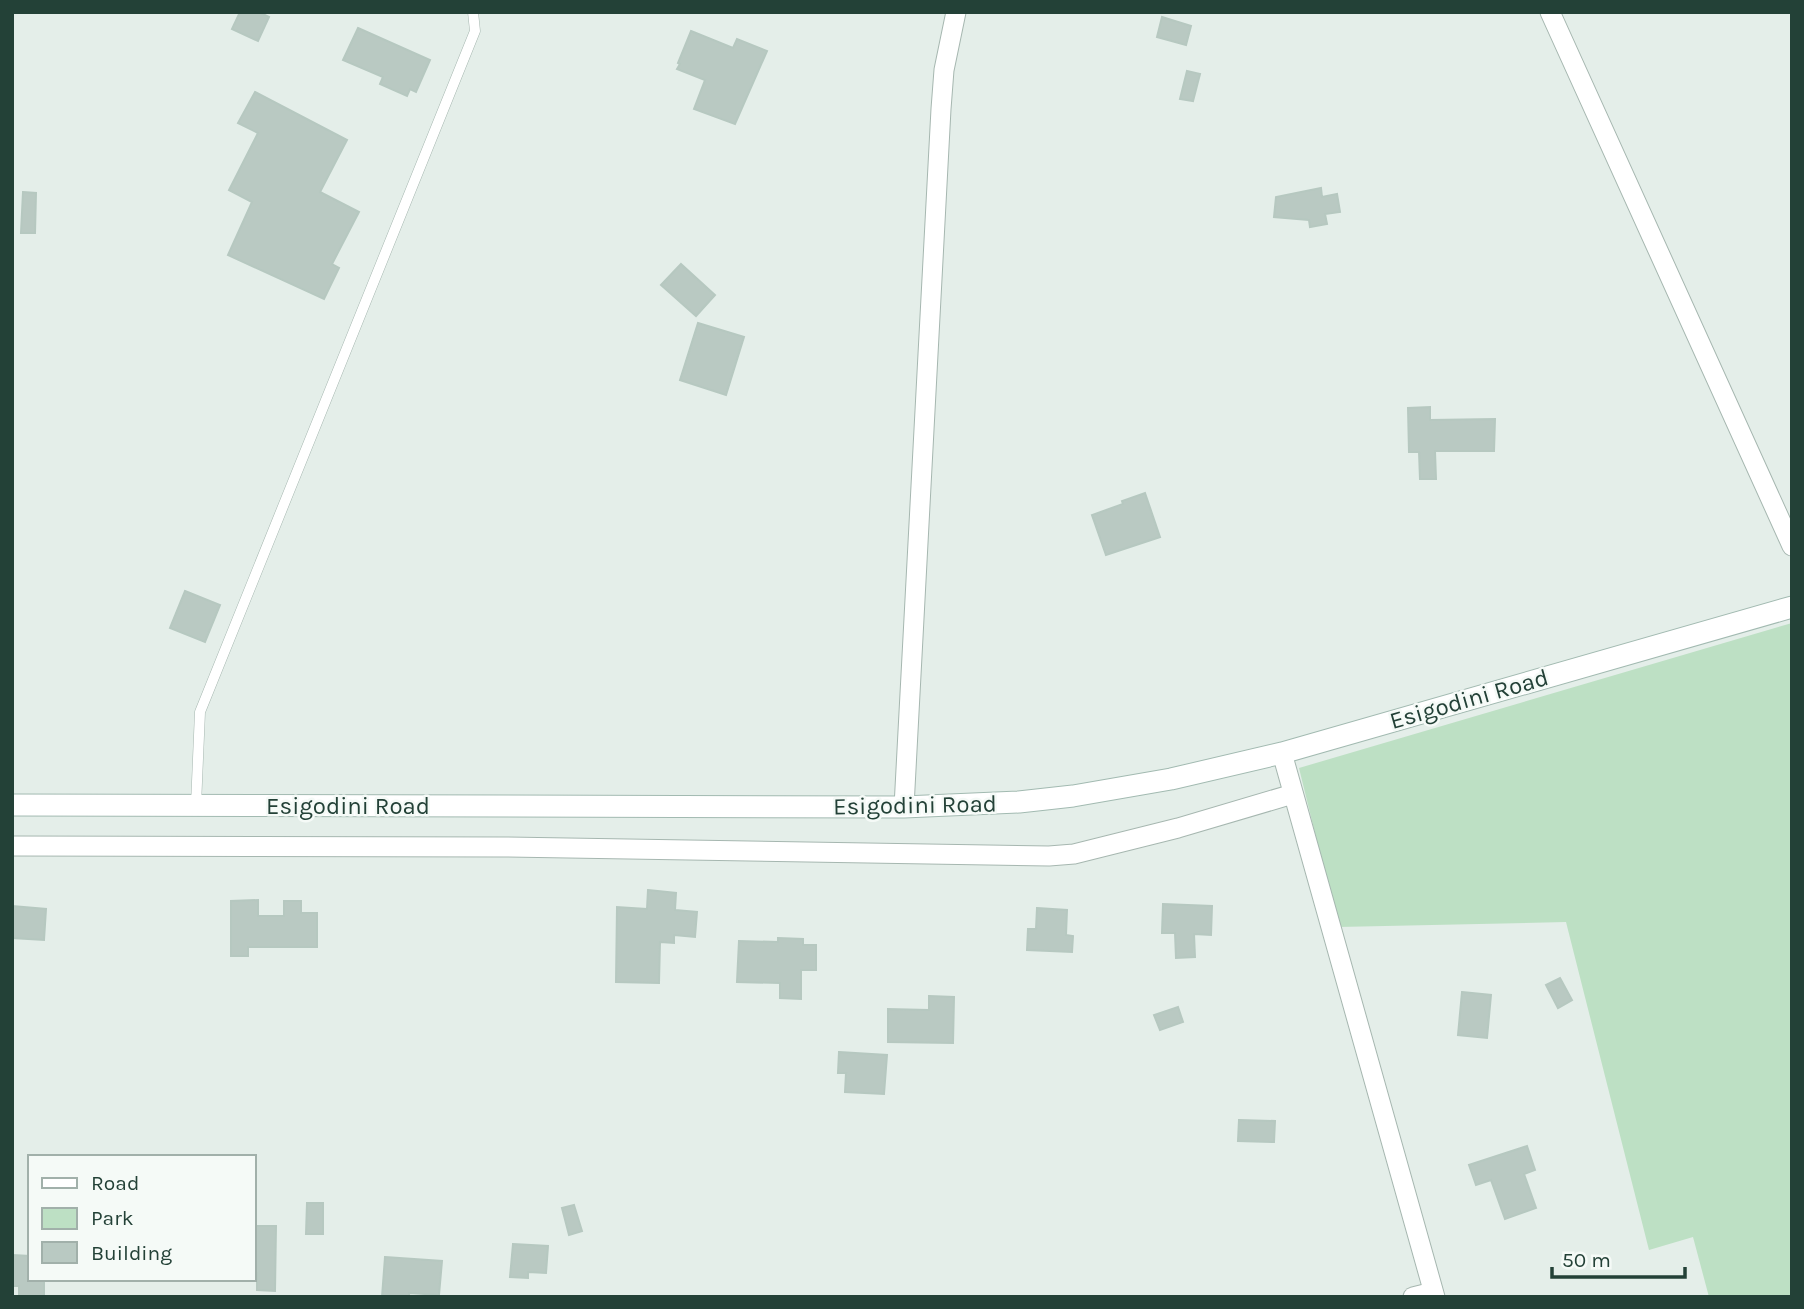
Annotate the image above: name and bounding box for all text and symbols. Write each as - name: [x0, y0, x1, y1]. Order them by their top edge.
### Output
- street label: Esigodini Road: [1386, 663, 1552, 735]
- street label: Esigodini Road: [833, 790, 997, 820]
- street label: Esigodini Road: [266, 792, 430, 820]
- legend: [28, 1155, 256, 1281]
- text: Road: [91, 1171, 139, 1195]
- text: Park: [91, 1206, 134, 1230]
- scale bar: [1552, 1236, 1685, 1280]
- text: Building: [91, 1241, 172, 1265]
- text: 50 m: [1562, 1248, 1611, 1272]

